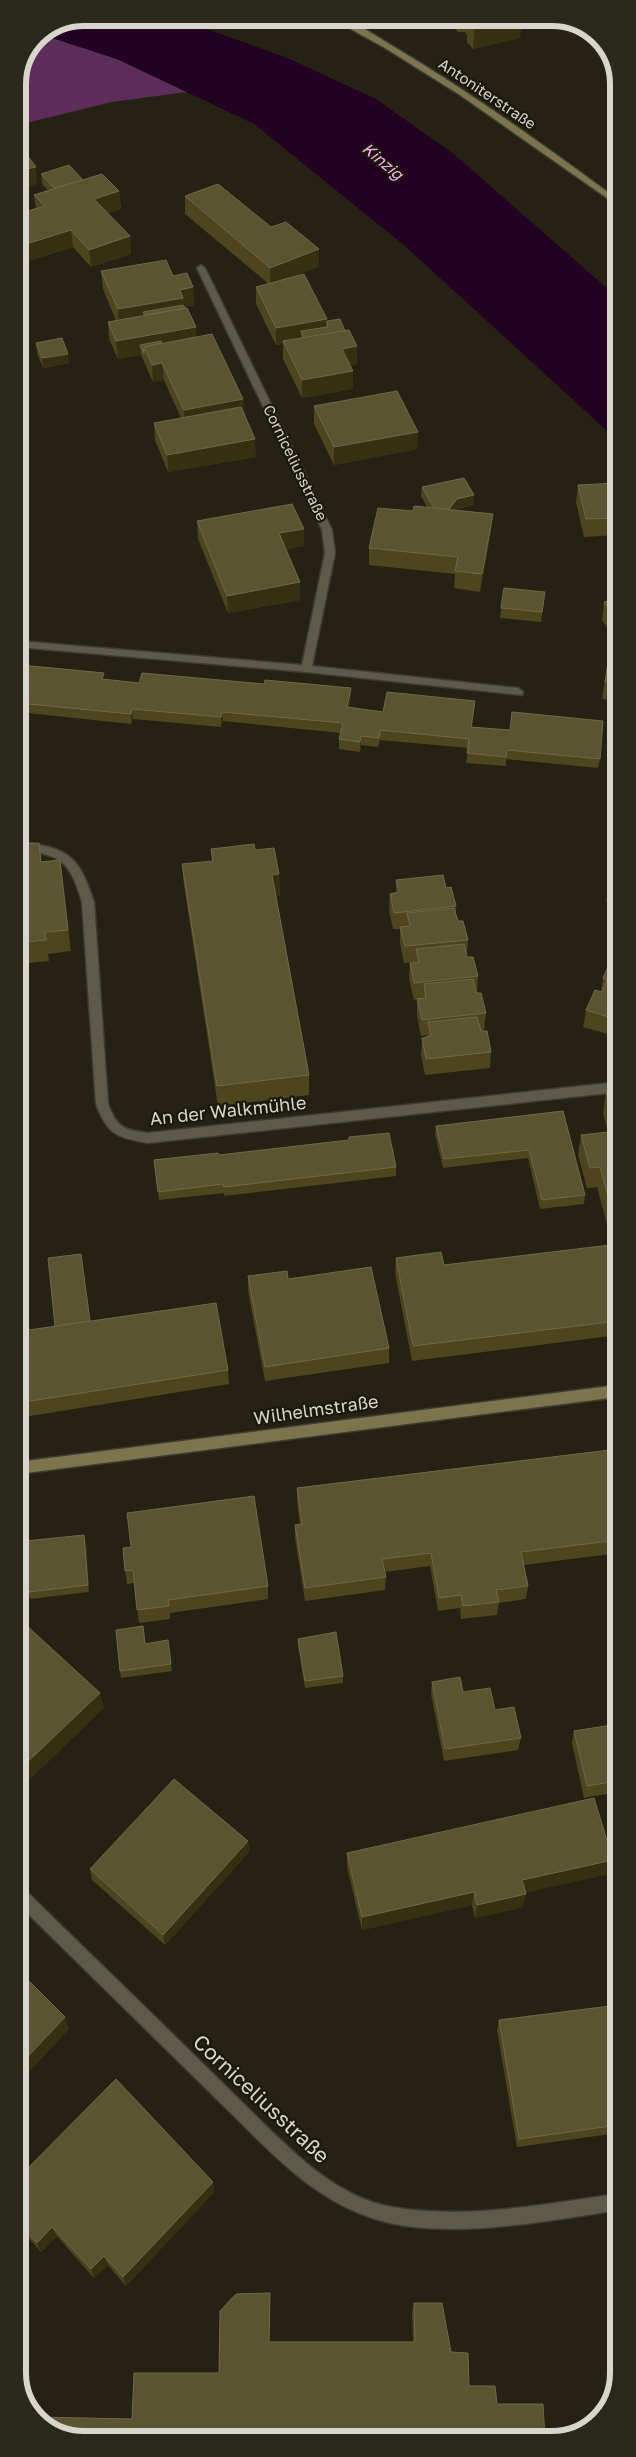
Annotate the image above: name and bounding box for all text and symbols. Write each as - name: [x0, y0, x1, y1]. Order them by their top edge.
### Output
- street label: Antoniterstraße: [435, 54, 540, 133]
- water label: Kinzig: [358, 138, 408, 185]
- street label: Corniceliusstraße: [260, 402, 332, 524]
- street label: An der Walkmühle: [149, 1091, 307, 1129]
- street label: Wilhelmstraße: [252, 1389, 380, 1429]
- street label: Corniceliusstraße: [188, 2028, 335, 2168]

